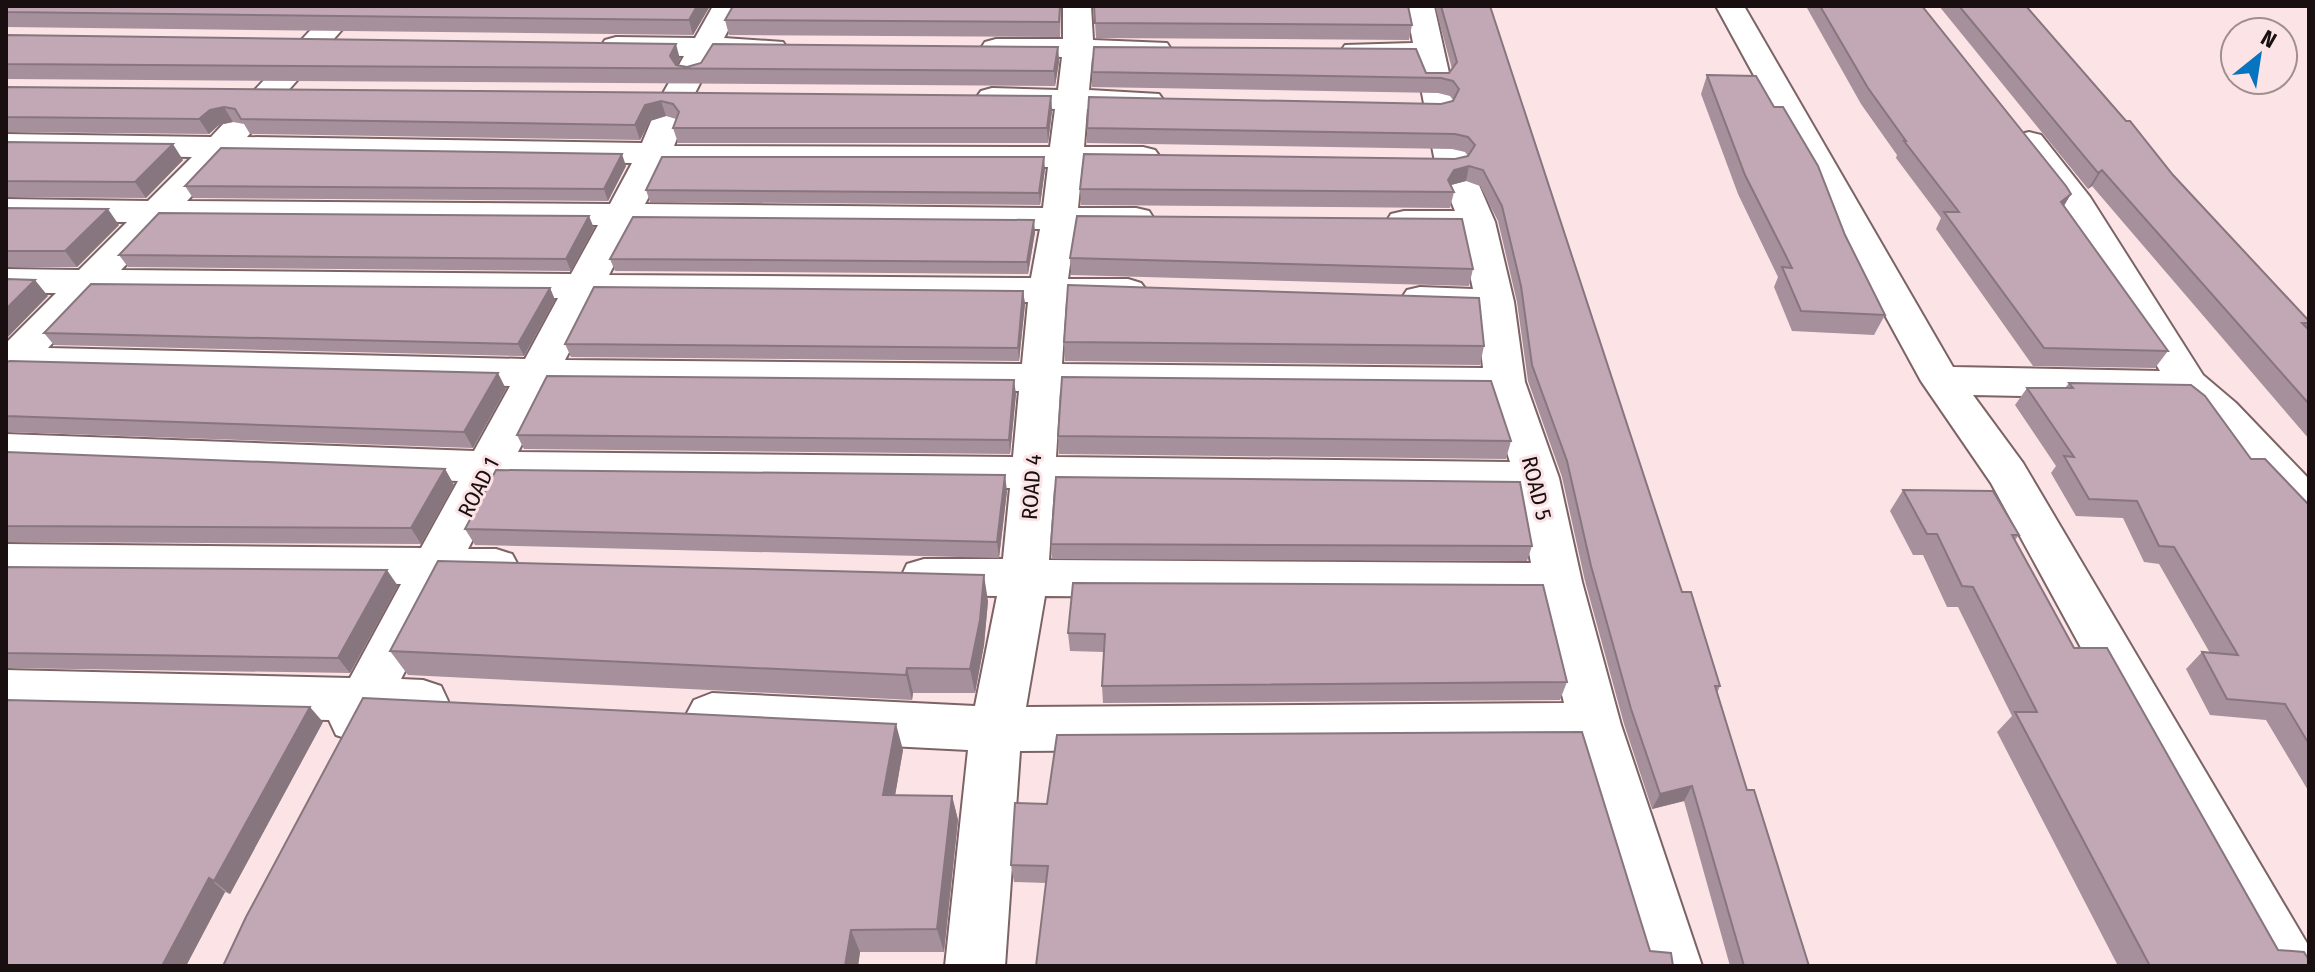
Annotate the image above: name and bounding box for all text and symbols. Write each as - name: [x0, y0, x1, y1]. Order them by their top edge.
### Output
- north arrow: [2219, 16, 2299, 96]
- text: N: [2256, 24, 2281, 54]
- street label: ROAD 1: [452, 453, 505, 522]
- street label: ROAD 4: [1016, 453, 1047, 521]
- street label: ROAD 5: [1516, 453, 1557, 523]

